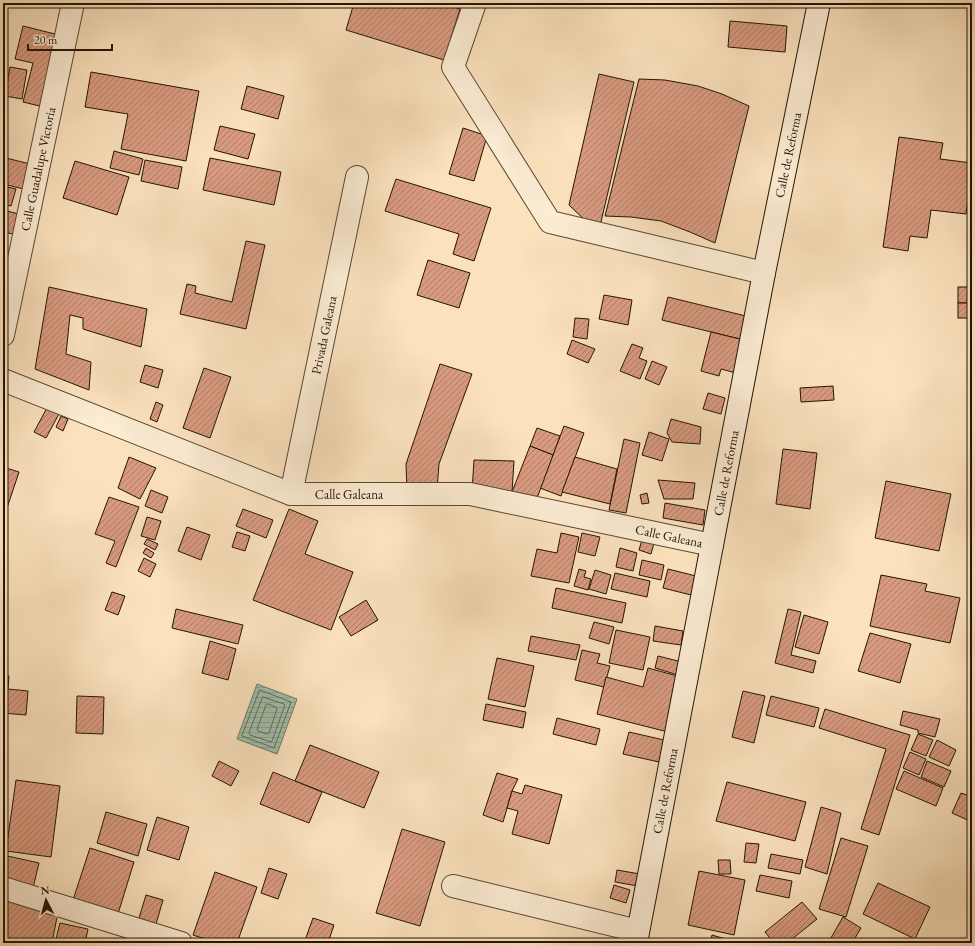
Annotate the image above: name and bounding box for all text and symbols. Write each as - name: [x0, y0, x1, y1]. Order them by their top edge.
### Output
- scale bar: [28, 26, 112, 52]
- text: 20 m: [34, 32, 58, 48]
- street label: Calle Guadalupe Victoria: [17, 105, 60, 232]
- street label: Calle de Reforma: [771, 110, 806, 199]
- street label: Privada Galeana: [307, 293, 341, 376]
- street label: Calle de Reforma: [709, 428, 743, 517]
- street label: Calle Galeana: [315, 486, 384, 503]
- street label: Calle Galeana: [634, 521, 705, 552]
- street label: Calle de Reforma: [648, 746, 682, 835]
- north arrow: [26, 880, 66, 920]
- text: N: [40, 883, 50, 897]

